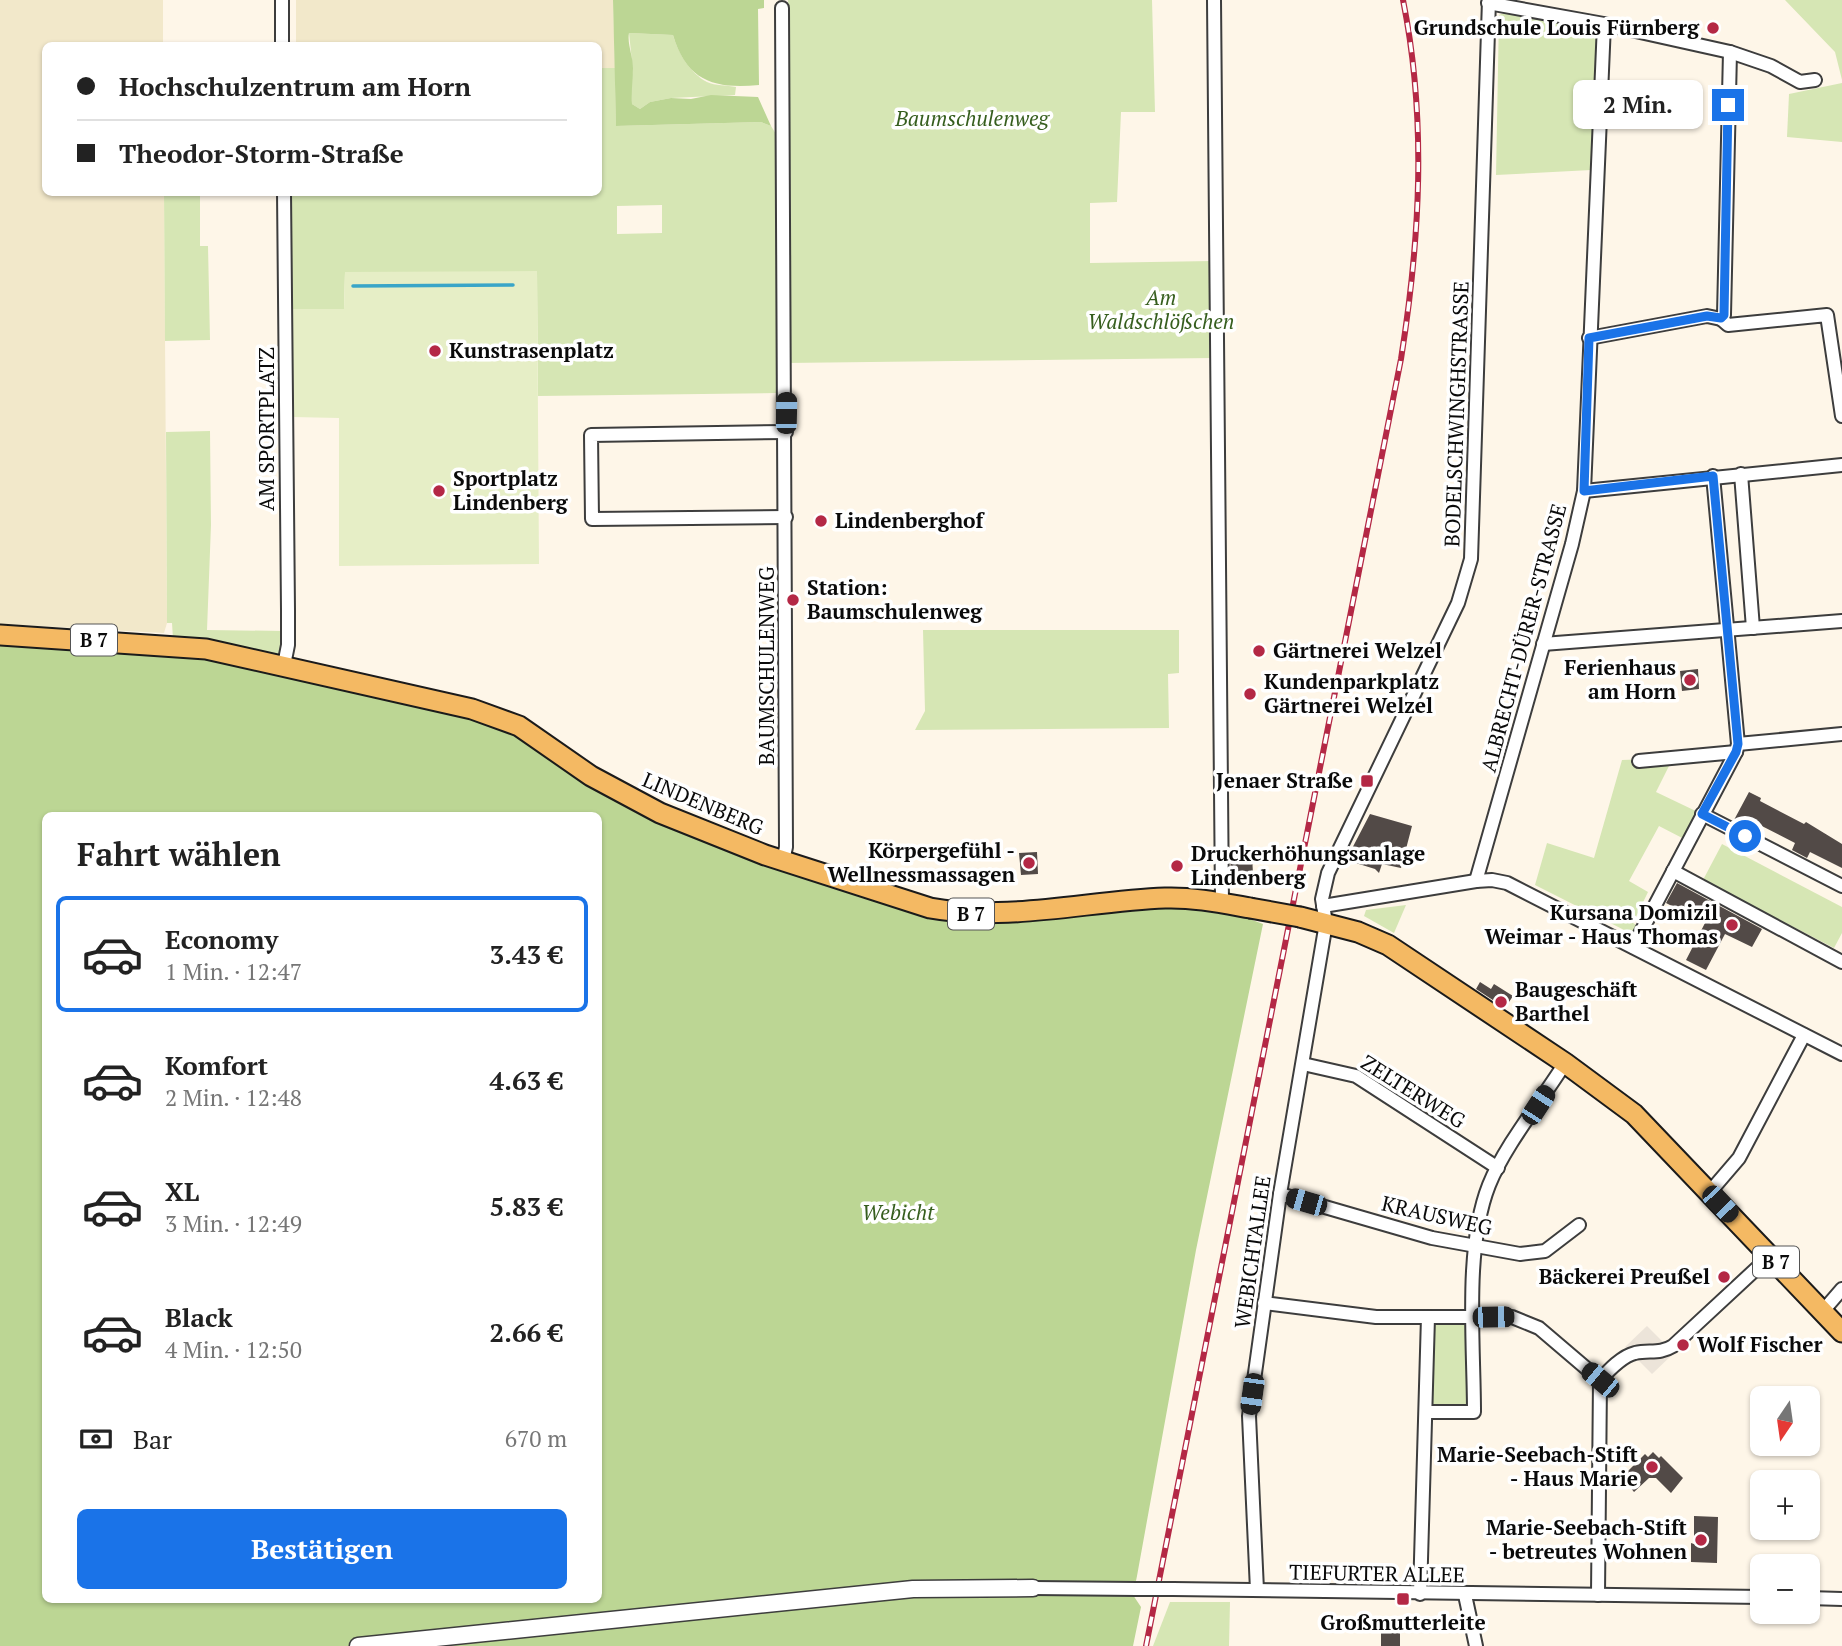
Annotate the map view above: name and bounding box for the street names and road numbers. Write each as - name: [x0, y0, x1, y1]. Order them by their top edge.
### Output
- street label: BODELSCHWINGHSTRASSE: [1437, 281, 1475, 547]
- street label: AM SPORTPLATZ: [252, 347, 280, 511]
- street label: ALBRECHT-DÜRER-STRASSE: [1474, 500, 1572, 775]
- street label: BAUMSCHULENWEG: [752, 566, 780, 766]
- road number: B 7: [71, 624, 117, 656]
- street label: LINDENBERG: [639, 765, 769, 841]
- road number: B 7: [948, 898, 994, 930]
- street label: ZELTERWEG: [1356, 1048, 1472, 1135]
- street label: WEBICHTALLEE: [1227, 1174, 1277, 1330]
- street label: KRAUSWEG: [1379, 1189, 1496, 1241]
- road number: B 7: [1753, 1246, 1799, 1278]
- street label: TIEFURTER ALLEE: [1289, 1557, 1465, 1589]

